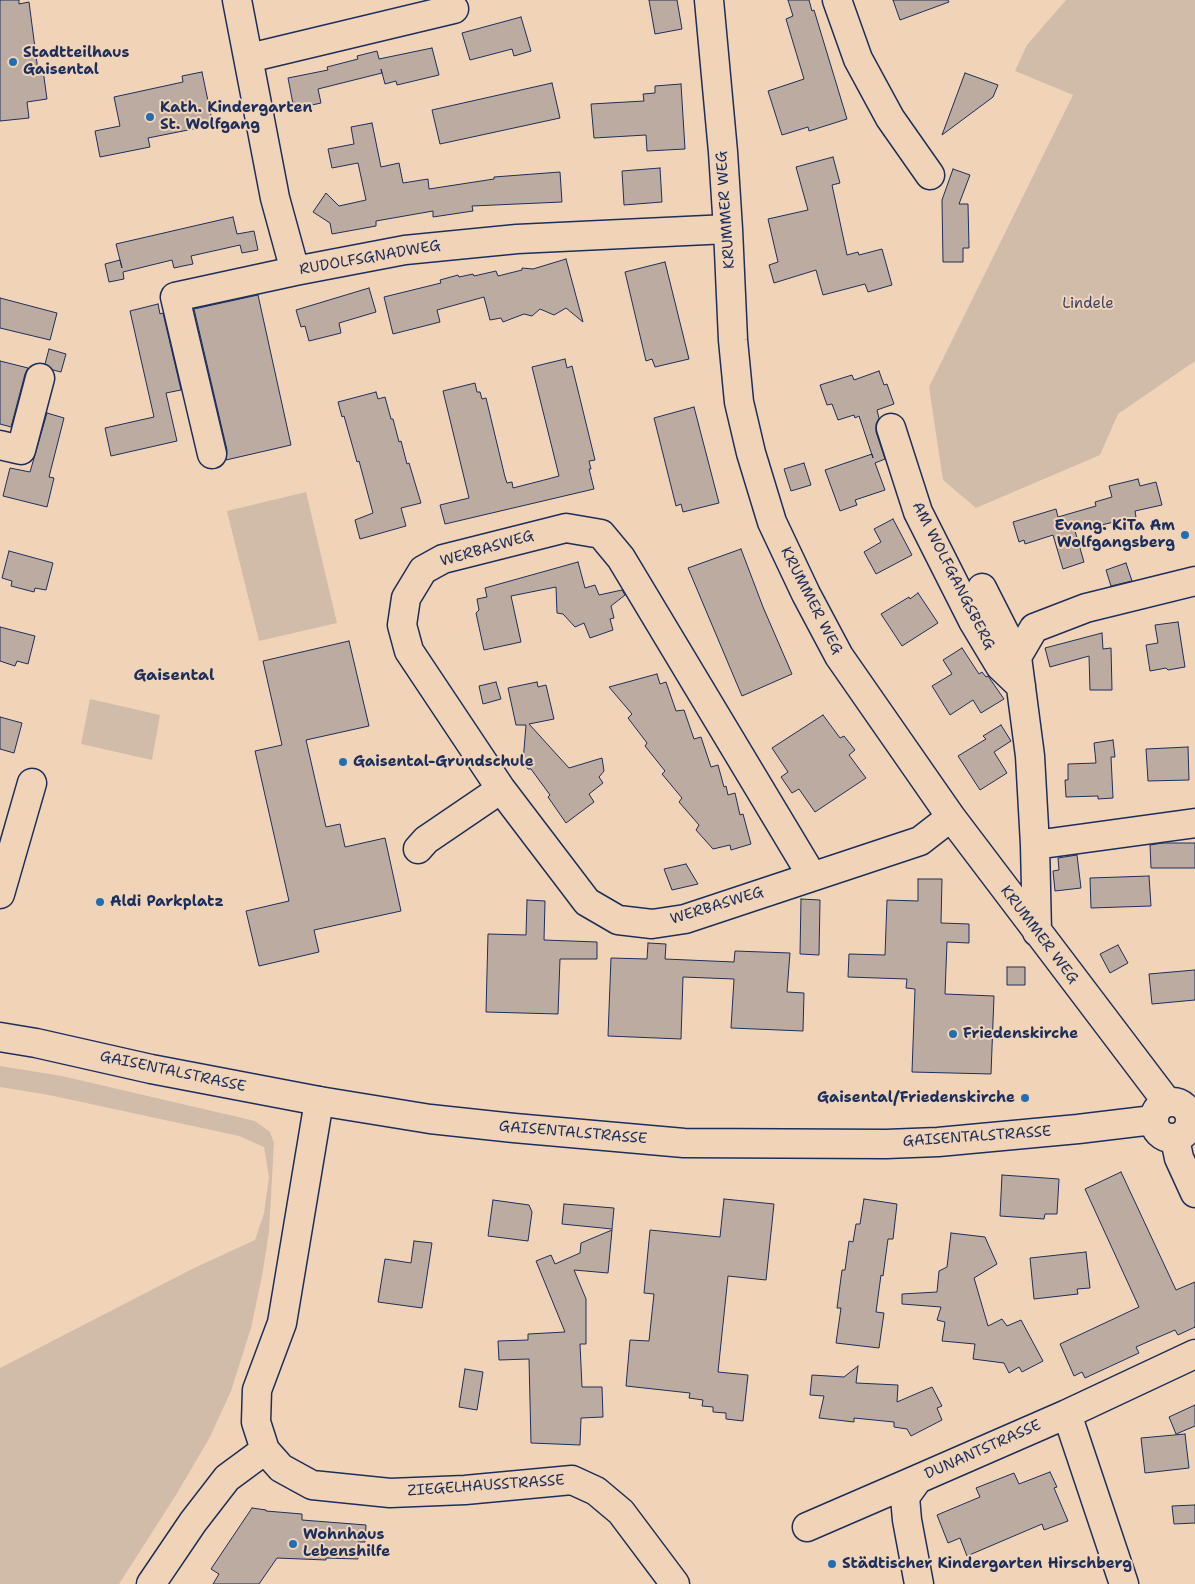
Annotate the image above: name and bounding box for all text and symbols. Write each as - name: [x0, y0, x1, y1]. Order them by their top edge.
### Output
- place label: Stadtteilhaus Gaisental: [23, 44, 129, 79]
- marker: Stadtteilhaus Gaisental: [7, 56, 19, 68]
- place label: Kath. Kindergarten St. Wolfgang: [160, 99, 312, 134]
- marker: Kath. Kindergarten St. Wolfgang: [144, 111, 156, 123]
- street label: KRUMMER WEG: [713, 150, 739, 270]
- street label: RUDOLFSGNADWEG: [298, 237, 442, 279]
- park label: Lindele: [1062, 295, 1114, 313]
- street label: AM WOLFGANGSBERG: [908, 499, 998, 653]
- place label: Evang. KiTa Am Wolfgangsberg: [1054, 517, 1175, 552]
- street label: WERBASWEG: [438, 527, 536, 571]
- marker: Evang. KiTa Am Wolfgangsberg: [1179, 529, 1191, 541]
- street label: KRUMMER WEG: [776, 544, 846, 658]
- district label: Gaisental: [134, 666, 214, 686]
- place label: Gaisental-Grundschule: [353, 753, 534, 771]
- marker: Gaisental-Grundschule: [337, 756, 349, 768]
- street label: KRUMMER WEG: [996, 882, 1082, 988]
- street label: WERBASWEG: [668, 883, 766, 929]
- place label: Aldi Parkplatz: [110, 893, 224, 911]
- marker: Aldi Parkplatz: [94, 896, 106, 908]
- place label: Friedenskirche: [963, 1025, 1078, 1043]
- marker: Friedenskirche: [947, 1028, 959, 1040]
- street label: GAISENTALSTRASSE: [98, 1048, 248, 1096]
- place label: Gaisental/Friedenskirche: [817, 1089, 1015, 1107]
- marker: Gaisental/Friedenskirche: [1019, 1092, 1031, 1104]
- street label: GAISENTALSTRASSE: [498, 1118, 648, 1148]
- street label: GAISENTALSTRASSE: [902, 1123, 1052, 1151]
- street label: DUNANTSTRASSE: [922, 1416, 1044, 1484]
- street label: ZIEGELHAUSSTRASSE: [407, 1472, 565, 1500]
- place label: Wohnhaus Lebenshilfe: [303, 1526, 390, 1561]
- marker: Wohnhaus Lebenshilfe: [287, 1538, 299, 1550]
- place label: Städtischer Kindergarten Hirschberg: [842, 1555, 1132, 1573]
- marker: Städtischer Kindergarten Hirschberg: [826, 1558, 838, 1570]

